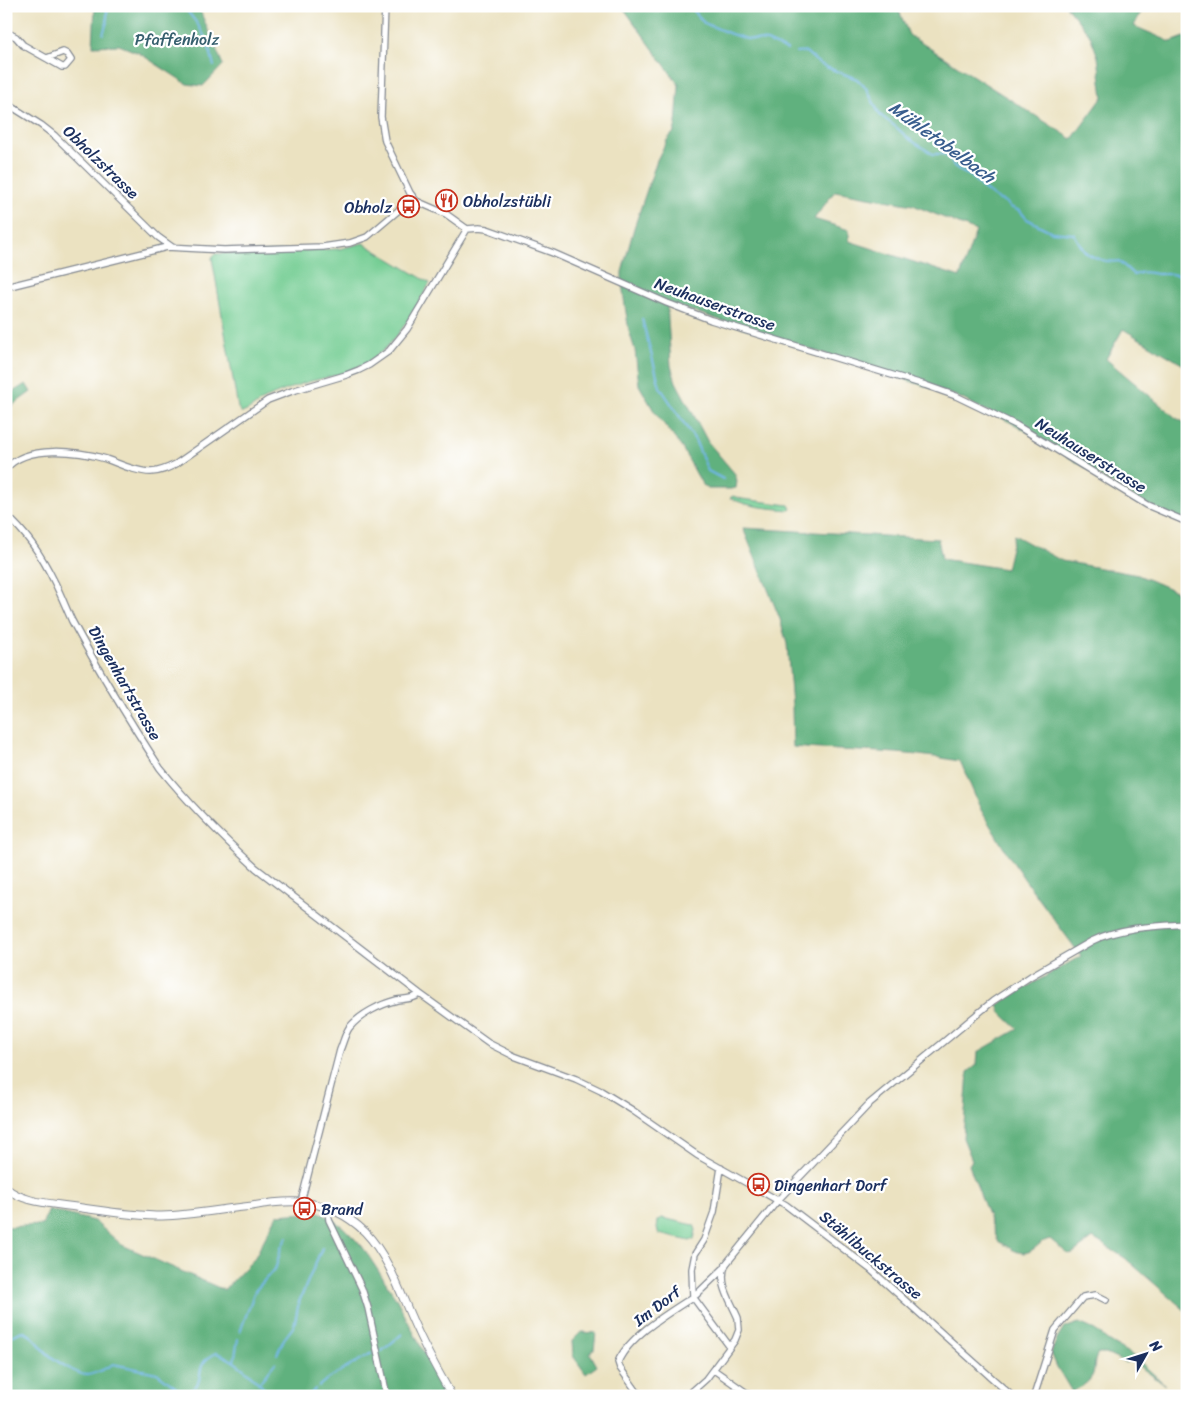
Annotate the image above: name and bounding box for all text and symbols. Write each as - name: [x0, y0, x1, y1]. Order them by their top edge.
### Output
- park label: Pfaffenholz: [135, 25, 220, 54]
- water label: Mühletobelbach: [882, 92, 1003, 193]
- street label: Obholzstrasse: [56, 118, 146, 207]
- place label: Obholzstübli: [463, 187, 552, 216]
- restaurant icon: Obholzstübli: [435, 189, 459, 213]
- place label: Obholz: [344, 193, 392, 222]
- bus stop icon: Obholz: [396, 195, 420, 219]
- street label: Neuhauserstrasse: [650, 269, 780, 339]
- street label: Neuhauserstrasse: [1029, 409, 1153, 501]
- street label: Dingenhartstrasse: [80, 620, 170, 746]
- place label: Dingenhart Dorf: [774, 1171, 888, 1200]
- bus stop icon: Dingenhart Dorf: [746, 1173, 770, 1197]
- place label: Brand: [321, 1195, 364, 1224]
- bus stop icon: Brand: [293, 1197, 317, 1221]
- street label: Stählibuckstrasse: [813, 1203, 929, 1307]
- street label: Im Dorf: [626, 1277, 689, 1334]
- north arrow: [1120, 1330, 1170, 1380]
- text: N: [1142, 1334, 1169, 1358]

